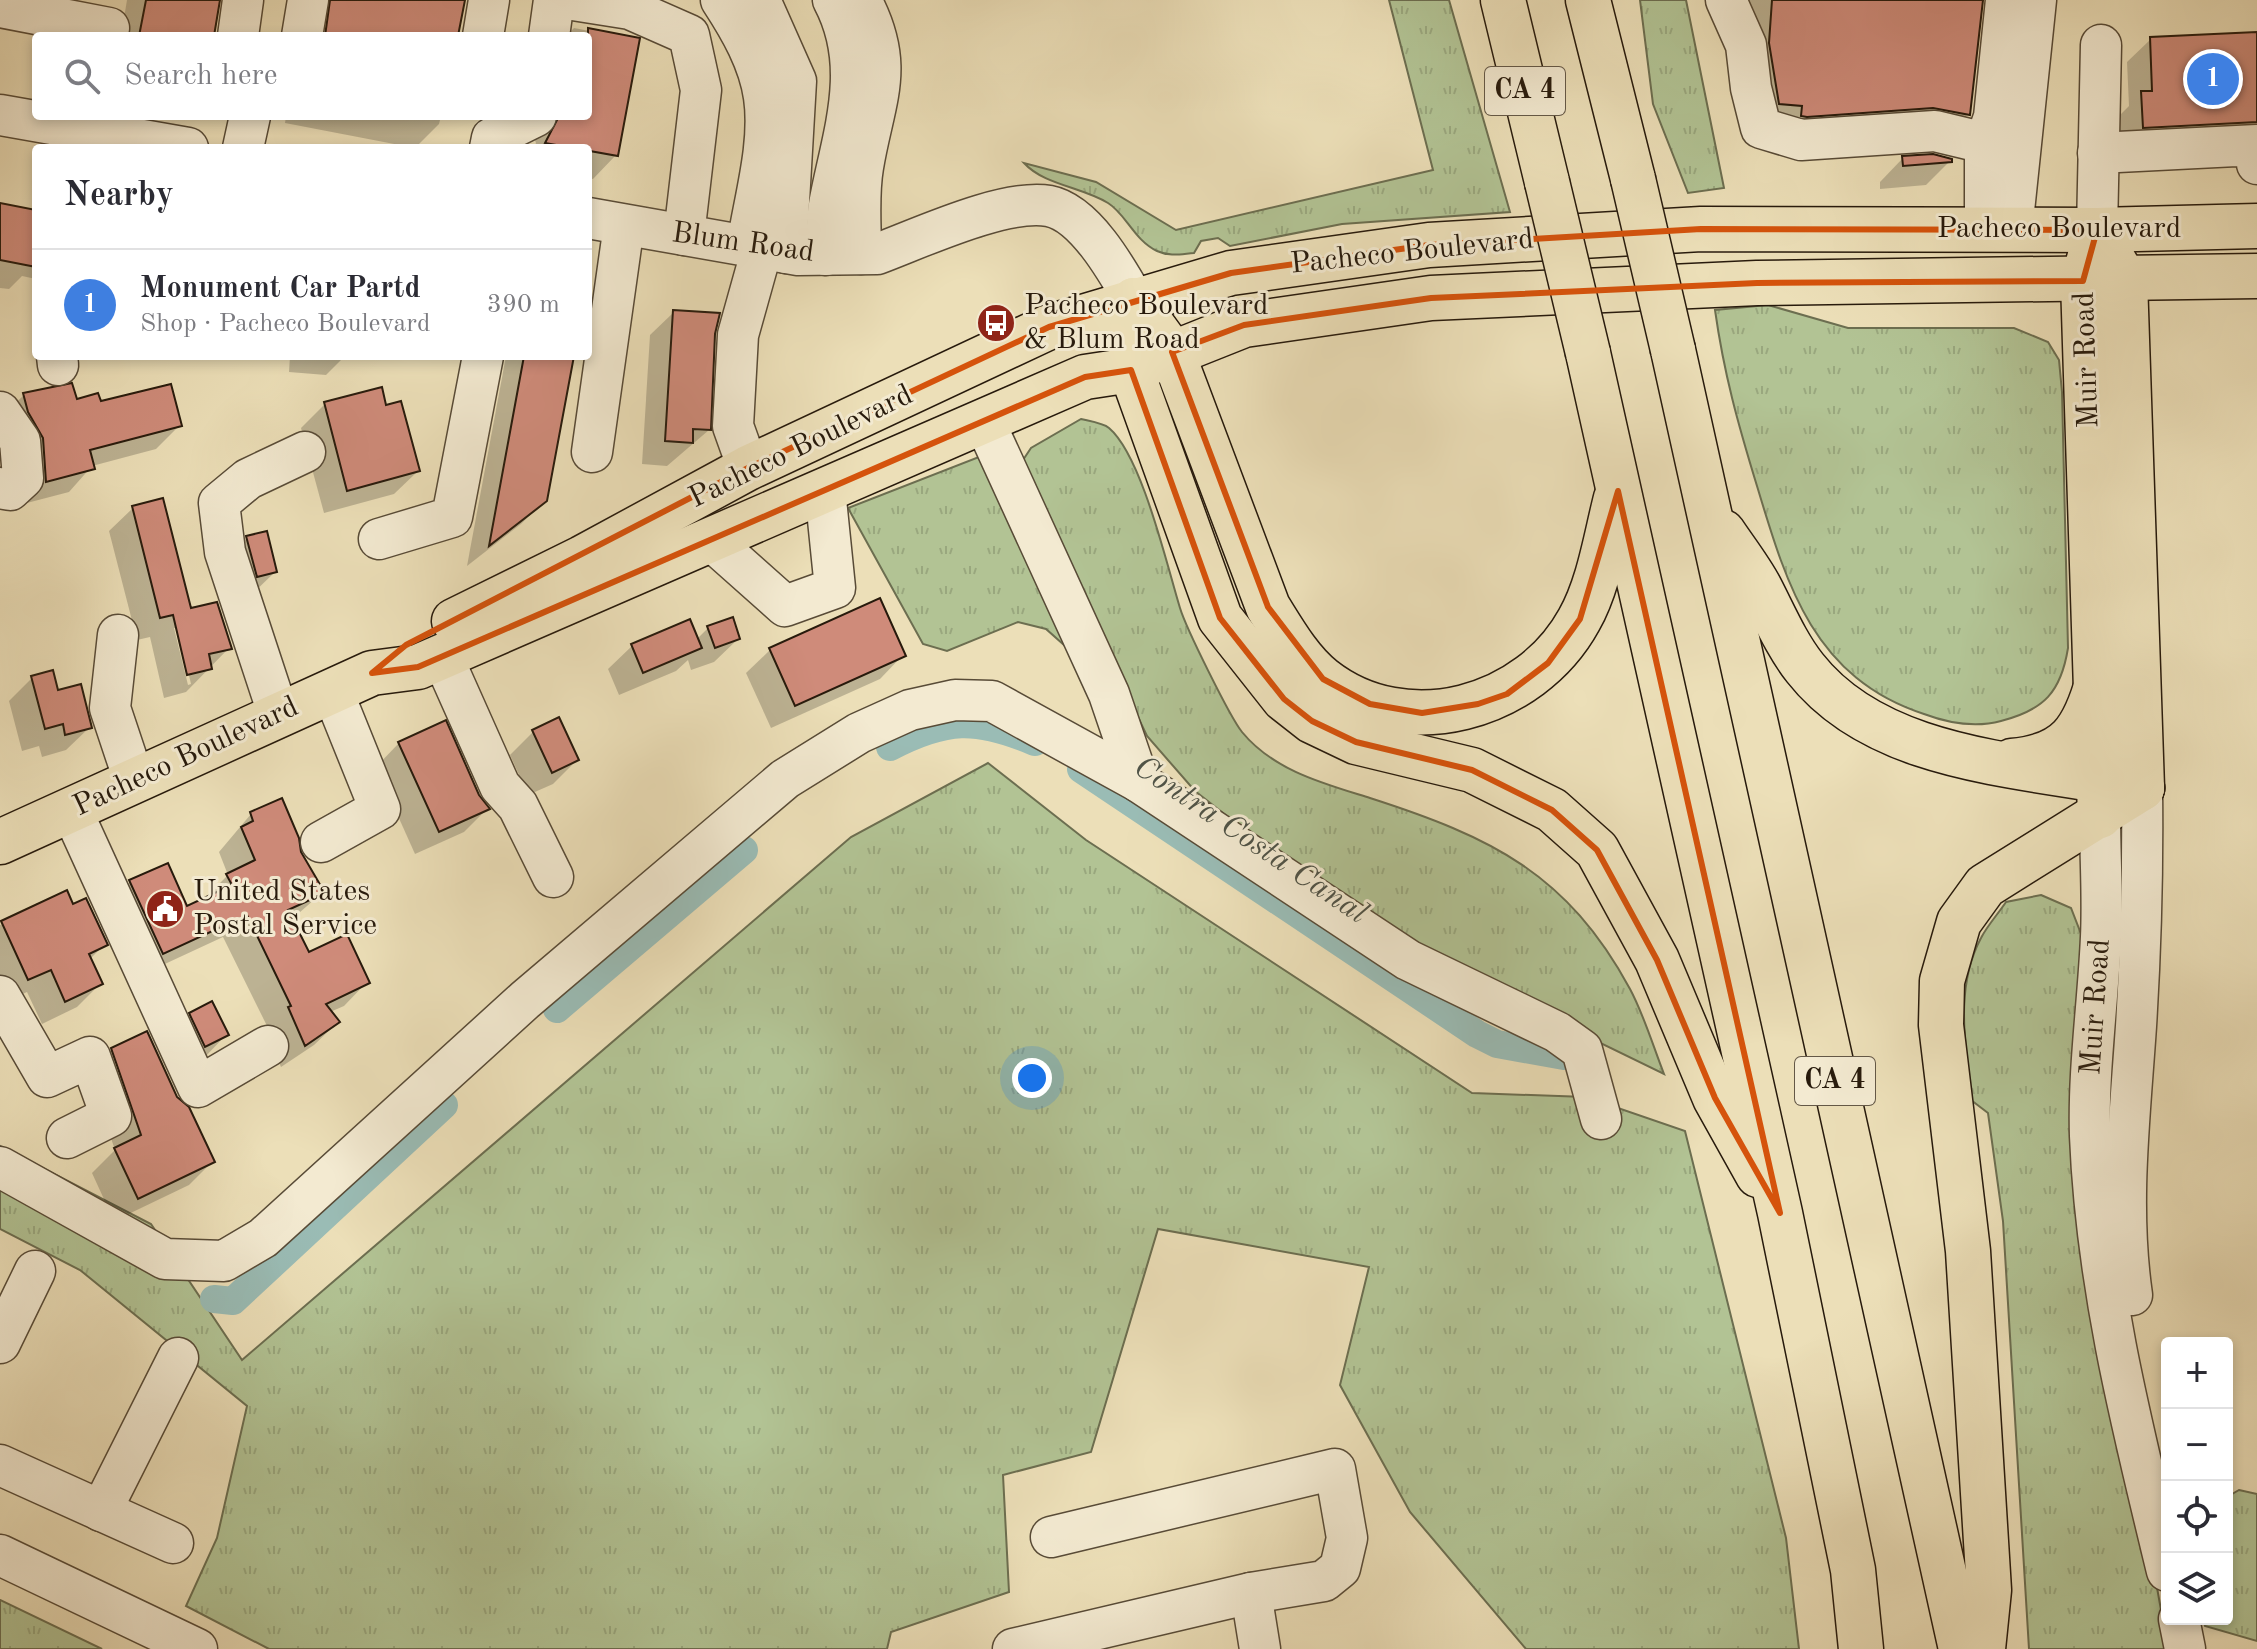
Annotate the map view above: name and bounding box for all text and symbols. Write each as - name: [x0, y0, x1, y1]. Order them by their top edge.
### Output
- search box: [32, 32, 592, 120]
- pin: 1: [2187, 49, 2239, 109]
- icon: search: [60, 54, 104, 98]
- text: Search here: [124, 61, 278, 91]
- road number: CA 4: [1485, 67, 1565, 115]
- text: Nearby: [64, 179, 174, 213]
- street label: Pacheco Boulevard: [1937, 214, 2181, 244]
- street label: Blum Road: [670, 218, 816, 268]
- street label: Pacheco Boulevard: [1289, 224, 1535, 280]
- text: Monument Car Partd: [140, 274, 421, 304]
- place label: Pacheco Boulevard & Blum Road: [1024, 291, 1269, 355]
- street label: Muir Road: [2070, 291, 2104, 429]
- text: 1: [82, 292, 98, 318]
- text: 390 m: [487, 292, 560, 318]
- bus stop icon: Pacheco Boulevard & Blum Road: [975, 302, 1017, 344]
- text: Shop · Pacheco Boulevard: [140, 311, 431, 337]
- street label: Pacheco Boulevard: [684, 380, 918, 514]
- street label: Pacheco Boulevard: [69, 692, 303, 822]
- water label: Contra Costa Canal: [1127, 751, 1373, 931]
- place label: United States Postal Service: [193, 877, 377, 941]
- public building icon: United States Postal Service: [144, 888, 186, 930]
- street label: Muir Road: [2076, 938, 2116, 1076]
- road number: CA 4: [1795, 1057, 1875, 1105]
- your location: [1012, 1058, 1052, 1098]
- map controls: [2161, 1337, 2233, 1625]
- button: +: [2161, 1337, 2233, 1409]
- button: −: [2161, 1409, 2233, 1481]
- button: locate: [2161, 1481, 2233, 1553]
- button: layers: [2161, 1553, 2233, 1625]

